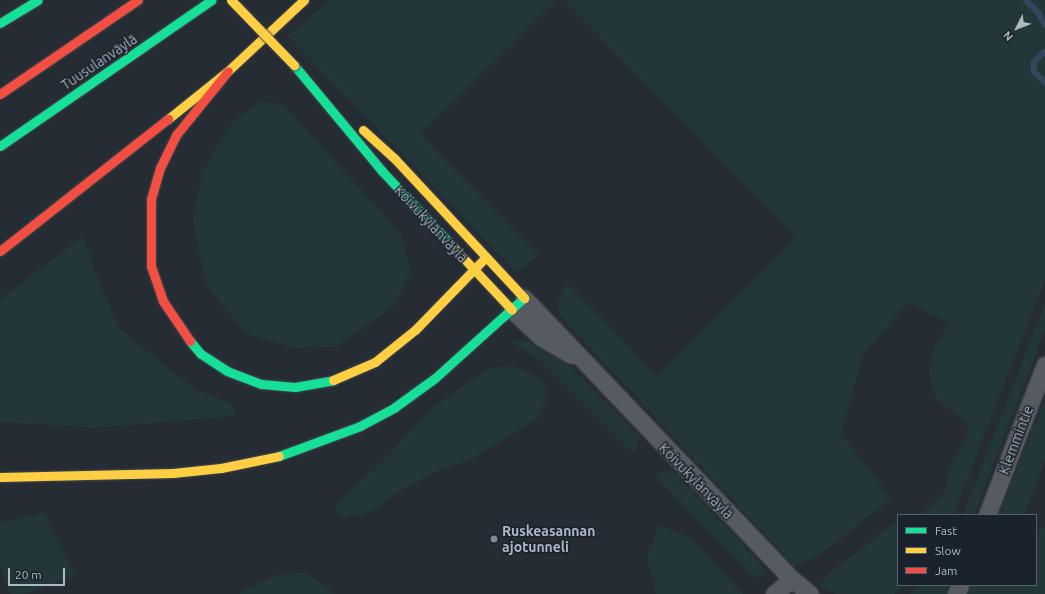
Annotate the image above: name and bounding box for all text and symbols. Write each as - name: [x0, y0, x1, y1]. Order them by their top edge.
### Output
- north arrow: [997, 8, 1037, 48]
- text: N: [1001, 29, 1015, 43]
- street label: Tuusulanväylä: [58, 30, 140, 94]
- street label: Koivukylänväylä: [391, 182, 471, 266]
- street label: Klemmintie: [995, 403, 1037, 477]
- street label: Koivukylänväylä: [656, 440, 736, 522]
- legend: [897, 514, 1037, 586]
- place label: Ruskeasannan ajotunneli: [502, 523, 595, 556]
- text: Fast: [935, 524, 957, 537]
- marker: Ruskeasannan ajotunneli: [489, 534, 499, 544]
- text: Slow: [935, 544, 961, 557]
- scale bar: [10, 560, 67, 586]
- text: Jam: [935, 564, 957, 577]
- text: 20 m: [15, 568, 42, 581]

